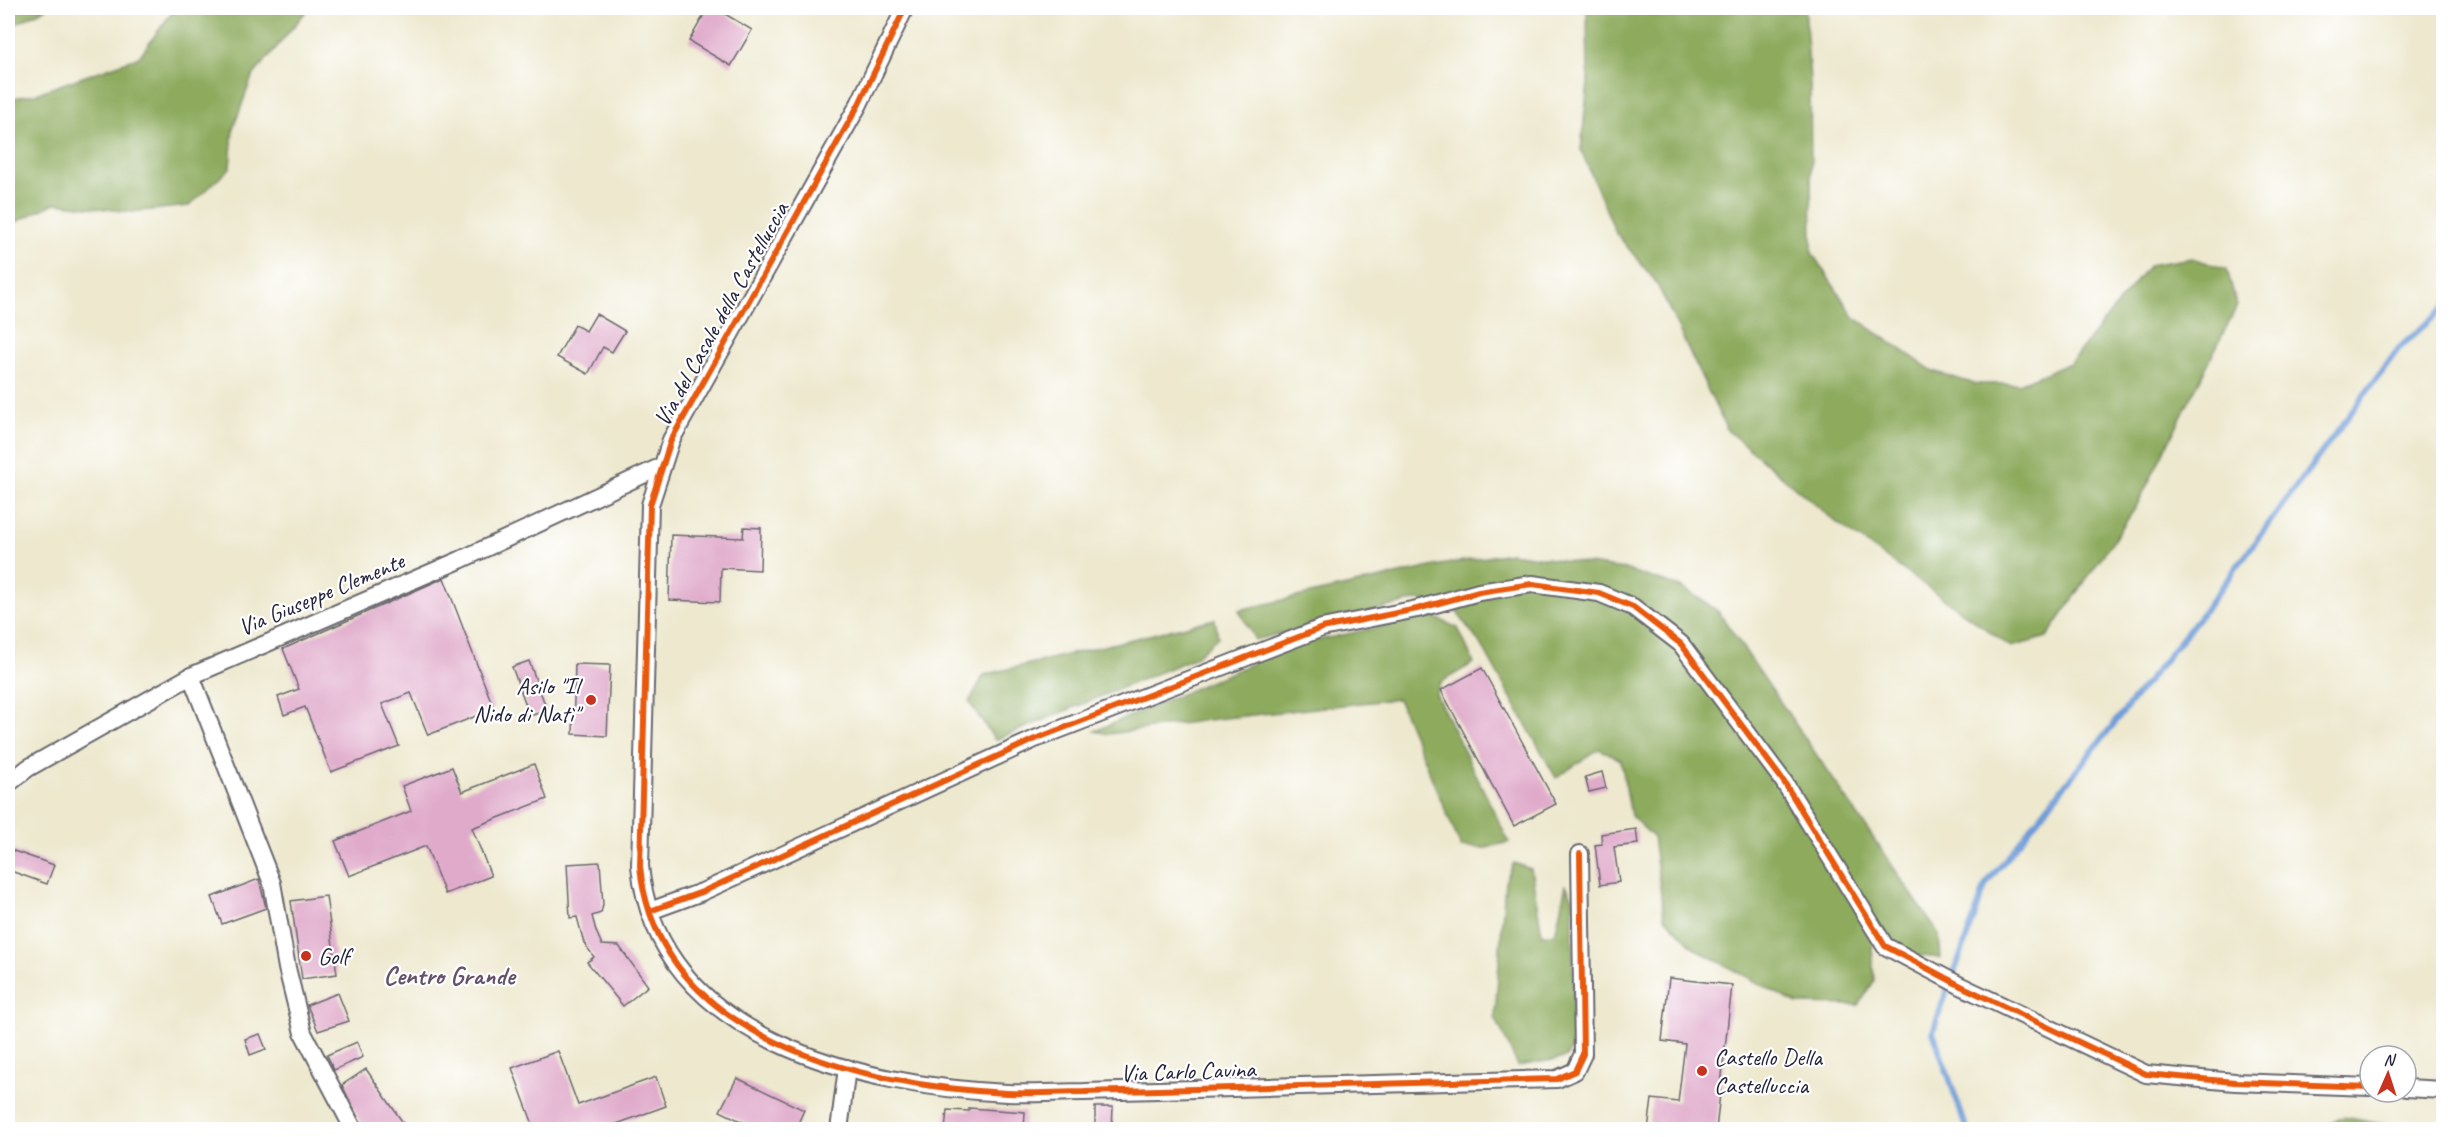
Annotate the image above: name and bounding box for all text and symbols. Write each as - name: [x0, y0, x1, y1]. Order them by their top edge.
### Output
- street label: Via del Casale della Castelluccia: [647, 195, 796, 431]
- street label: Via Giuseppe Clemente: [234, 545, 410, 642]
- place label: Asilo "Il Nido di Natì": [473, 671, 584, 729]
- marker: Asilo "Il Nido di Natì": [584, 693, 598, 707]
- place label: Golf: [318, 941, 354, 971]
- marker: Golf: [299, 949, 313, 963]
- district label: Centro Grande: [384, 959, 517, 992]
- place label: Castello Della Castelluccia: [1714, 1042, 1823, 1100]
- north arrow: [2358, 1044, 2418, 1104]
- text: N: [2383, 1050, 2397, 1070]
- street label: Via Carlo Cavina: [1120, 1054, 1257, 1088]
- marker: Castello Della Castelluccia: [1695, 1064, 1709, 1078]

